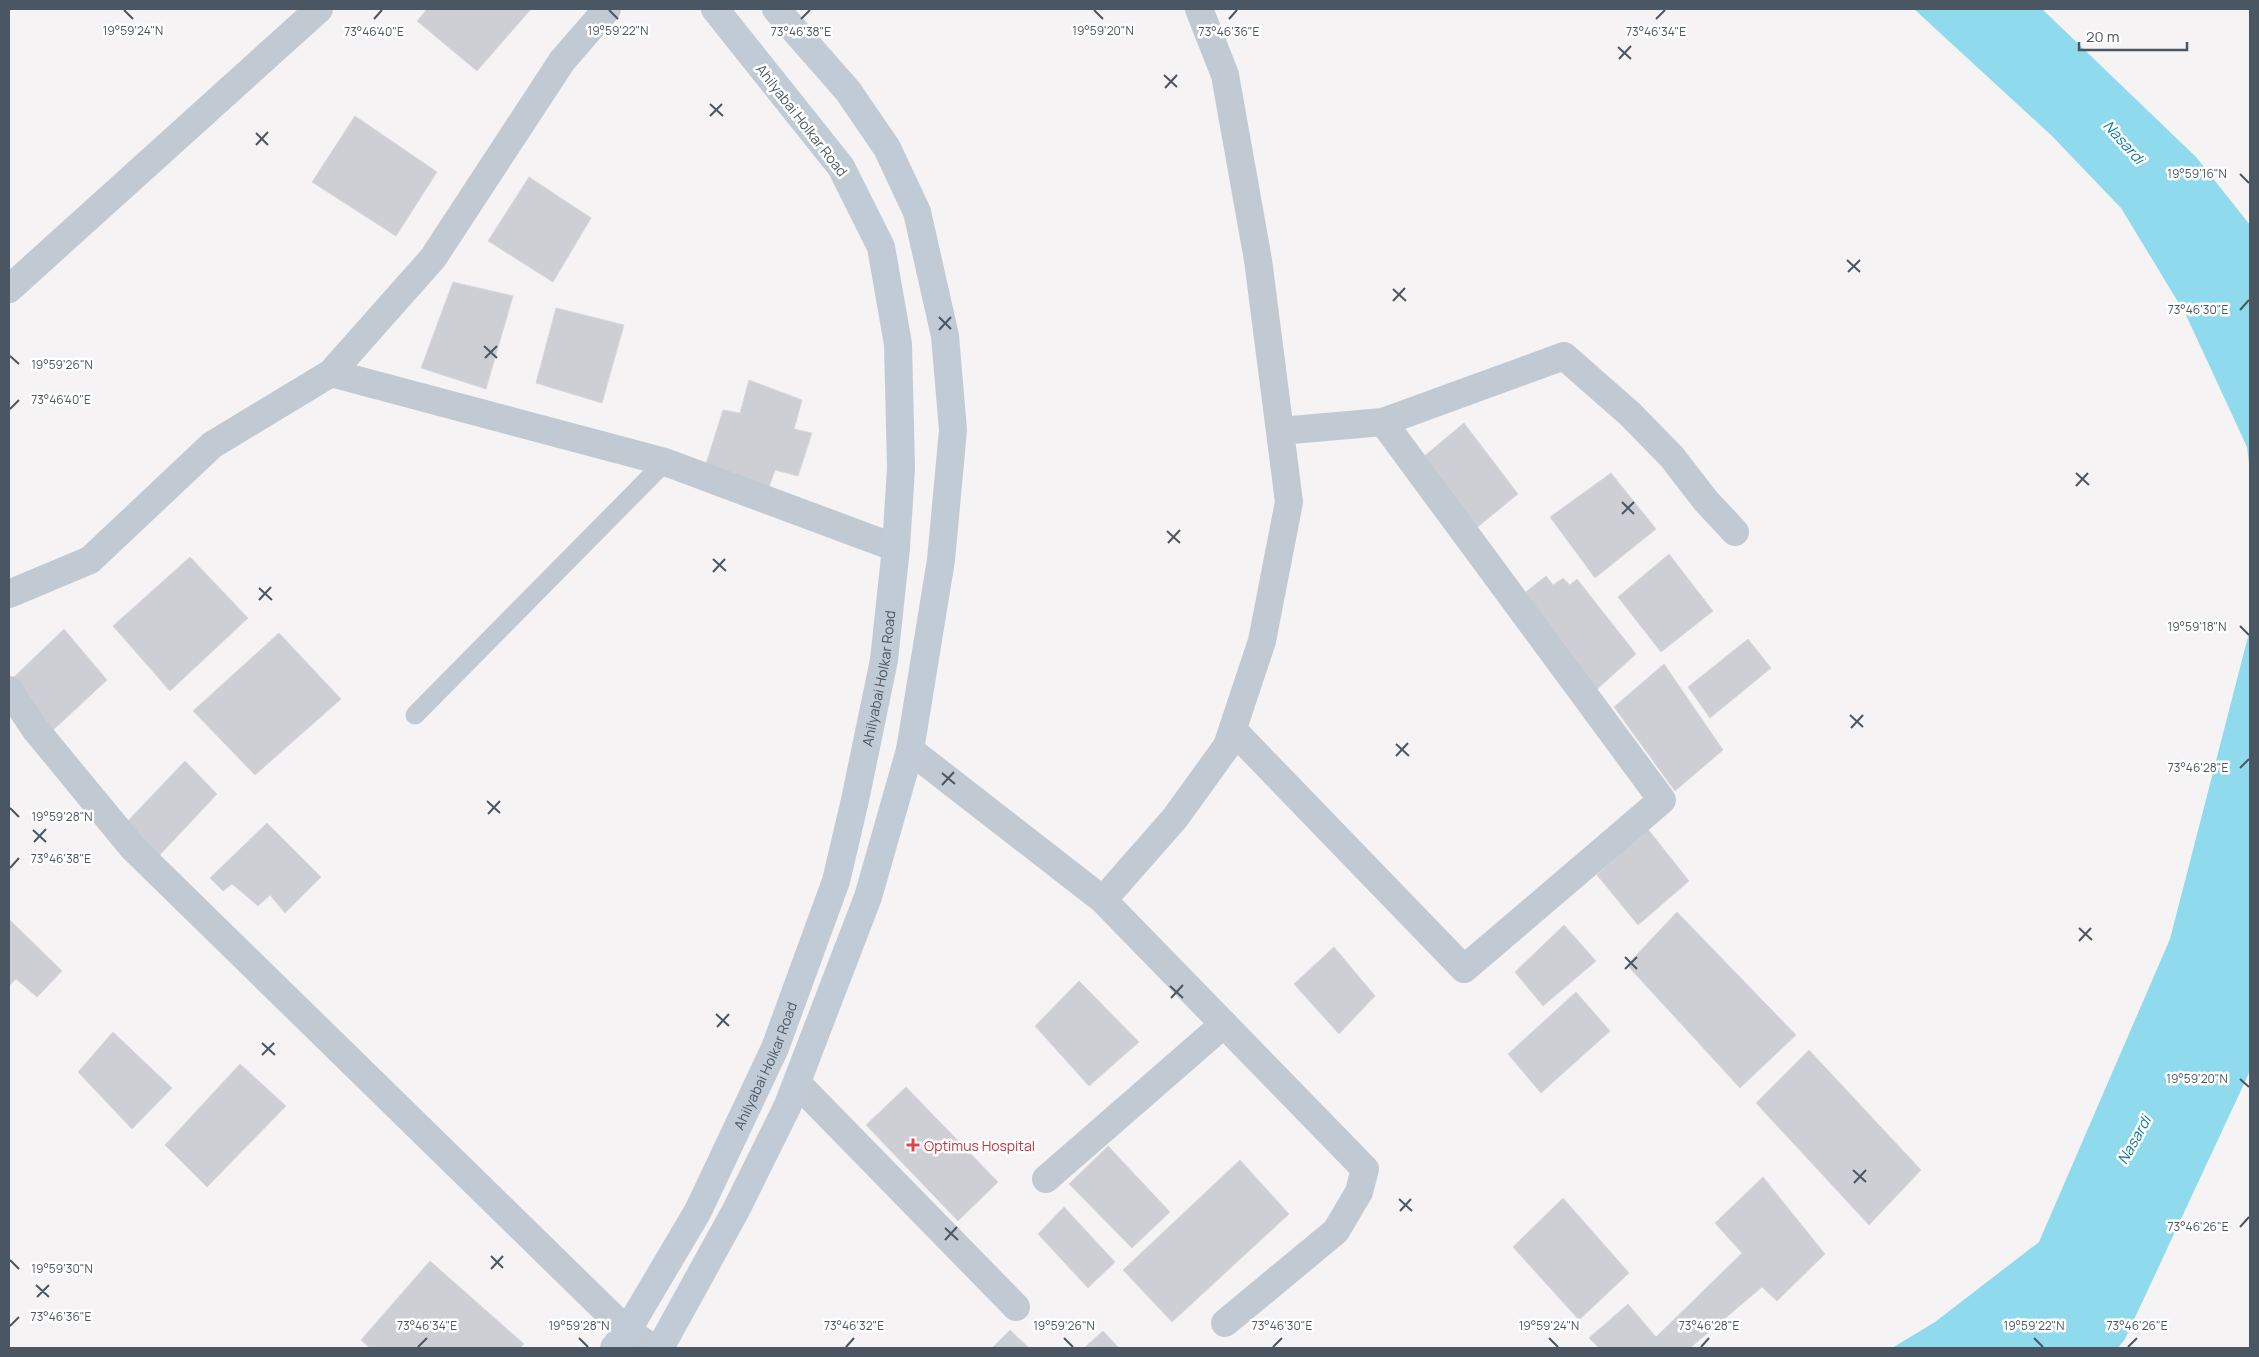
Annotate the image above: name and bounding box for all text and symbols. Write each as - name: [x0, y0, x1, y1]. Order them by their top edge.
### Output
- scale bar: [2079, 20, 2186, 52]
- text: 19°59'24"N: [103, 22, 163, 39]
- text: 19°59'22"N: [587, 22, 649, 39]
- text: 19°59'20"N: [1072, 22, 1134, 39]
- text: 73°46'40"E: [344, 23, 404, 40]
- text: 73°46'38"E: [771, 23, 831, 40]
- text: 73°46'36"E: [1199, 23, 1260, 40]
- text: 73°46'34"E: [1626, 23, 1686, 40]
- text: 20 m: [2086, 26, 2119, 47]
- street label: Ahilyabai Holkar Road: [752, 60, 852, 180]
- water label: Nasardi: [2099, 115, 2151, 170]
- text: 19°59'16"N: [2167, 165, 2227, 182]
- text: 73°46'30"E: [2168, 301, 2228, 318]
- text: 19°59'26"N: [31, 356, 93, 373]
- text: 73°46'40"E: [31, 391, 91, 408]
- street label: Ahilyabai Holkar Road: [857, 609, 899, 748]
- text: 19°59'18"N: [2167, 618, 2227, 635]
- text: 73°46'28"E: [2168, 759, 2228, 776]
- text: 19°59'28"N: [31, 808, 93, 825]
- text: 73°46'38"E: [31, 850, 91, 867]
- street label: Ahilyabai Holkar Road: [728, 999, 801, 1133]
- text: 19°59'20"N: [2166, 1070, 2228, 1087]
- water label: Nasardi: [2112, 1110, 2157, 1168]
- place label: Optimus Hospital: [924, 1136, 1035, 1155]
- marker: Optimus Hospital: [906, 1138, 920, 1152]
- text: 73°46'26"E: [2168, 1218, 2229, 1235]
- text: 19°59'30"N: [31, 1260, 93, 1277]
- text: 73°46'36"E: [31, 1308, 92, 1325]
- text: 73°46'34"E: [397, 1317, 457, 1334]
- text: 19°59'28"N: [548, 1317, 610, 1334]
- text: 73°46'32"E: [824, 1317, 884, 1334]
- text: 19°59'26"N: [1033, 1317, 1095, 1334]
- text: 73°46'30"E: [1252, 1317, 1312, 1334]
- text: 19°59'24"N: [1519, 1317, 1579, 1334]
- text: 73°46'28"E: [1679, 1317, 1739, 1334]
- text: 19°59'22"N: [2003, 1317, 2065, 1334]
- text: 73°46'26"E: [2107, 1317, 2168, 1334]

